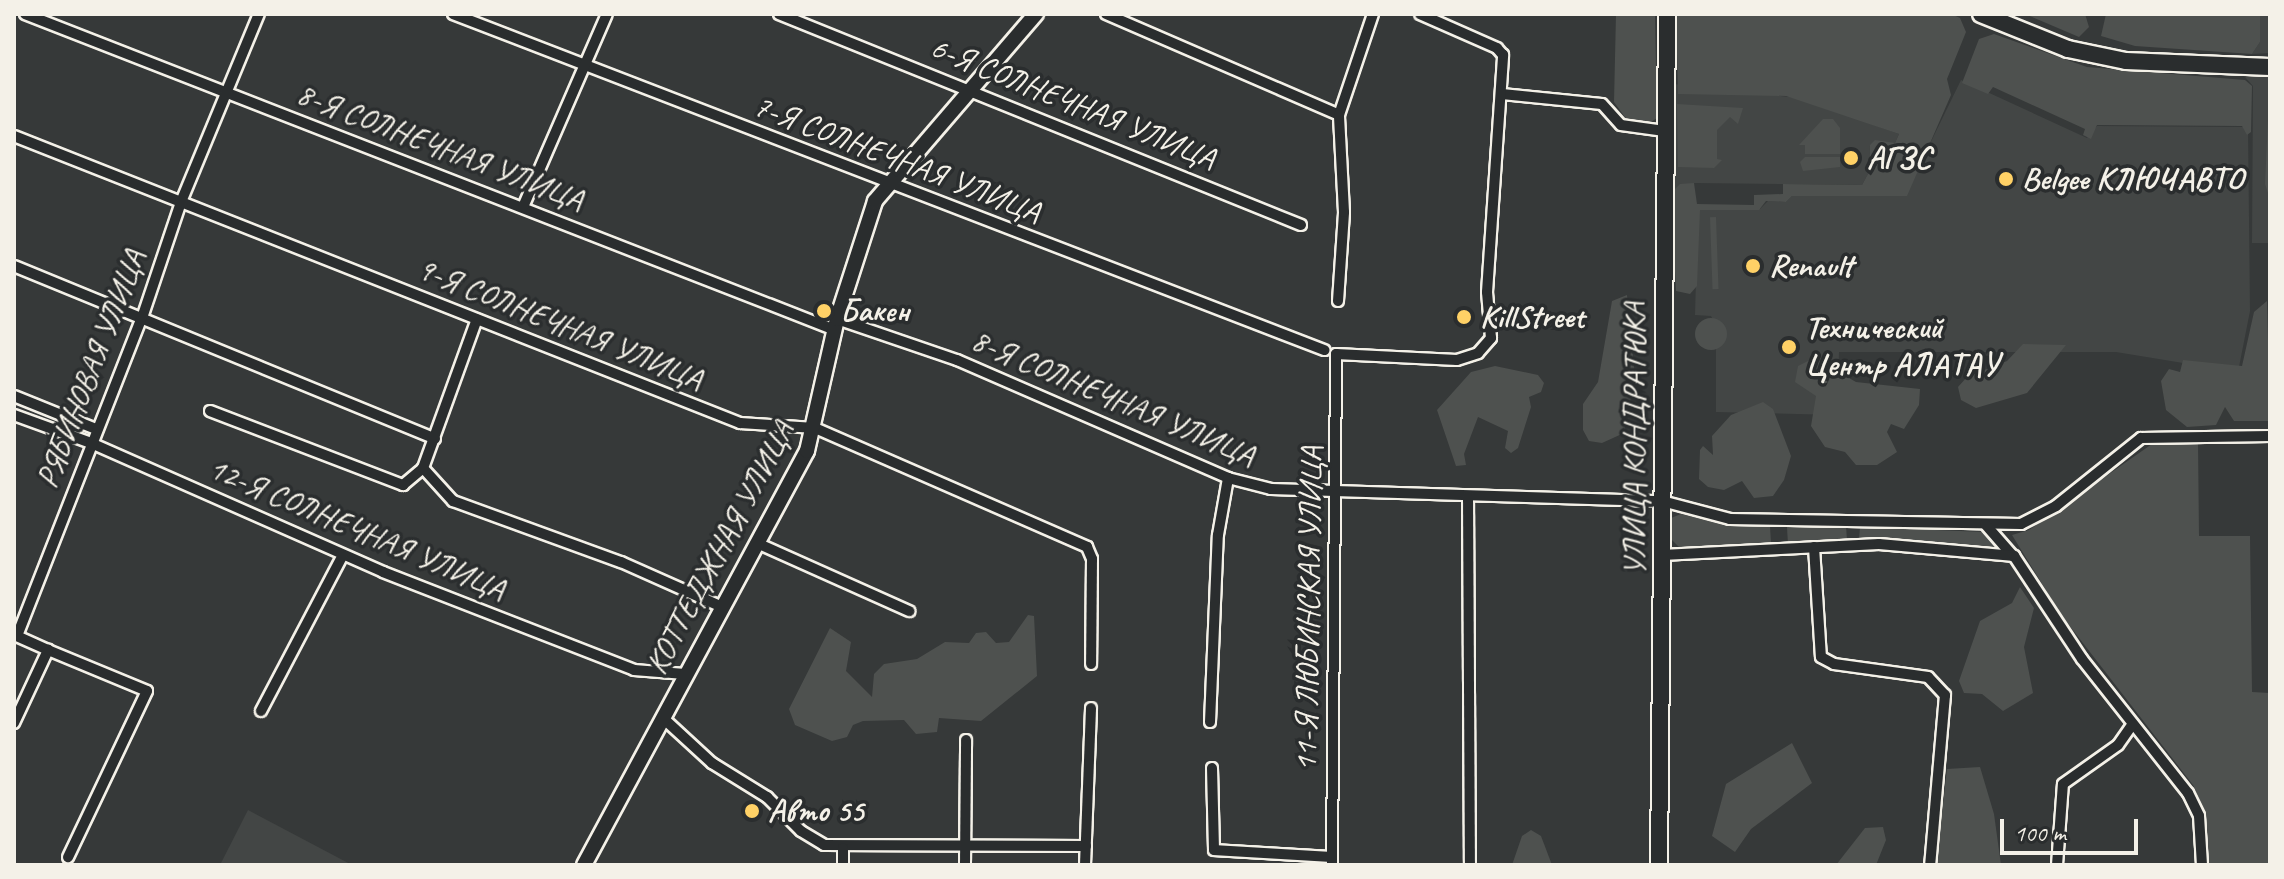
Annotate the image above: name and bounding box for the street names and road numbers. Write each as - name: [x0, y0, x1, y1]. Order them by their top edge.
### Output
- street label: 6-Я СОЛНЕЧНАЯ УЛИЦА: [925, 28, 1221, 178]
- street label: 8-Я СОЛНЕЧНАЯ УЛИЦА: [292, 75, 588, 219]
- street label: 7-Я СОЛНЕЧНАЯ УЛИЦА: [749, 87, 1045, 231]
- street label: РЯБИНОВАЯ УЛИЦА: [28, 245, 154, 493]
- street label: 9-Я СОЛНЕЧНАЯ УЛИЦА: [412, 249, 708, 399]
- street label: УЛИЦА КОНДРАТЮКА: [1616, 302, 1654, 576]
- street label: 8-Я СОЛНЕЧНАЯ УЛИЦА: [966, 321, 1260, 475]
- street label: КОТТЕДЖНАЯ УЛИЦА: [637, 416, 803, 680]
- street label: 11-Я ЛЮБИНСКАЯ УЛИЦА: [1287, 446, 1331, 772]
- street label: 12-Я СОЛНЕЧНАЯ УЛИЦА: [203, 449, 511, 609]

